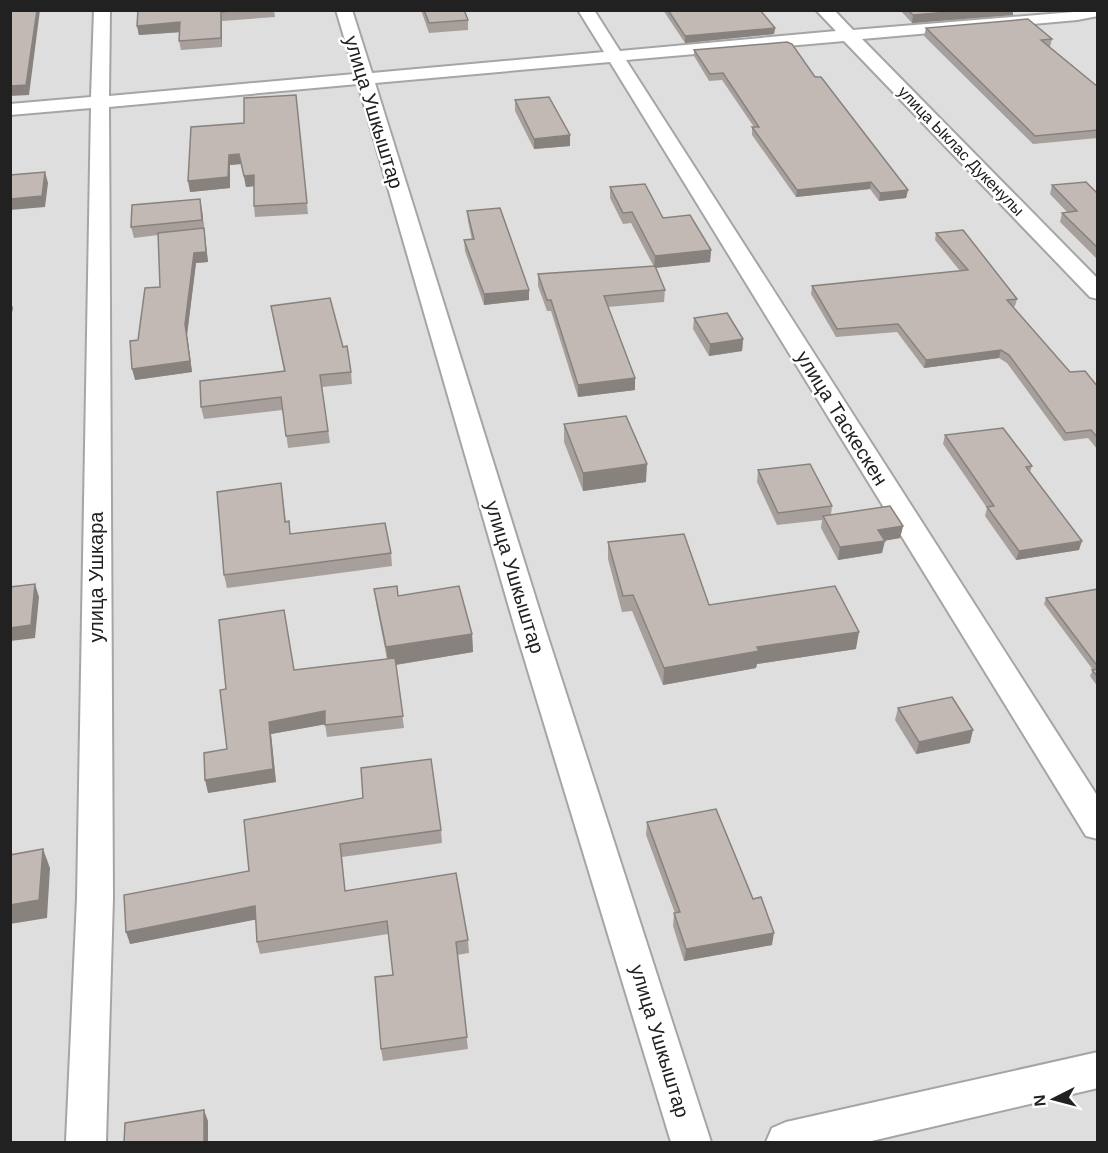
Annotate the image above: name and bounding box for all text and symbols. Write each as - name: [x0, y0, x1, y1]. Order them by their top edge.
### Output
- street label: улица Ушкыштар: [340, 33, 408, 191]
- street label: улица Ыклас Дукенулы: [895, 83, 1027, 219]
- street label: улица Таскескен: [792, 347, 892, 489]
- street label: улица Ушкыштар: [481, 498, 549, 656]
- street label: улица Ушкара: [85, 511, 107, 642]
- street label: улица Ушкыштар: [626, 962, 694, 1120]
- north arrow: [1024, 1069, 1084, 1129]
- text: N: [1031, 1094, 1049, 1107]

